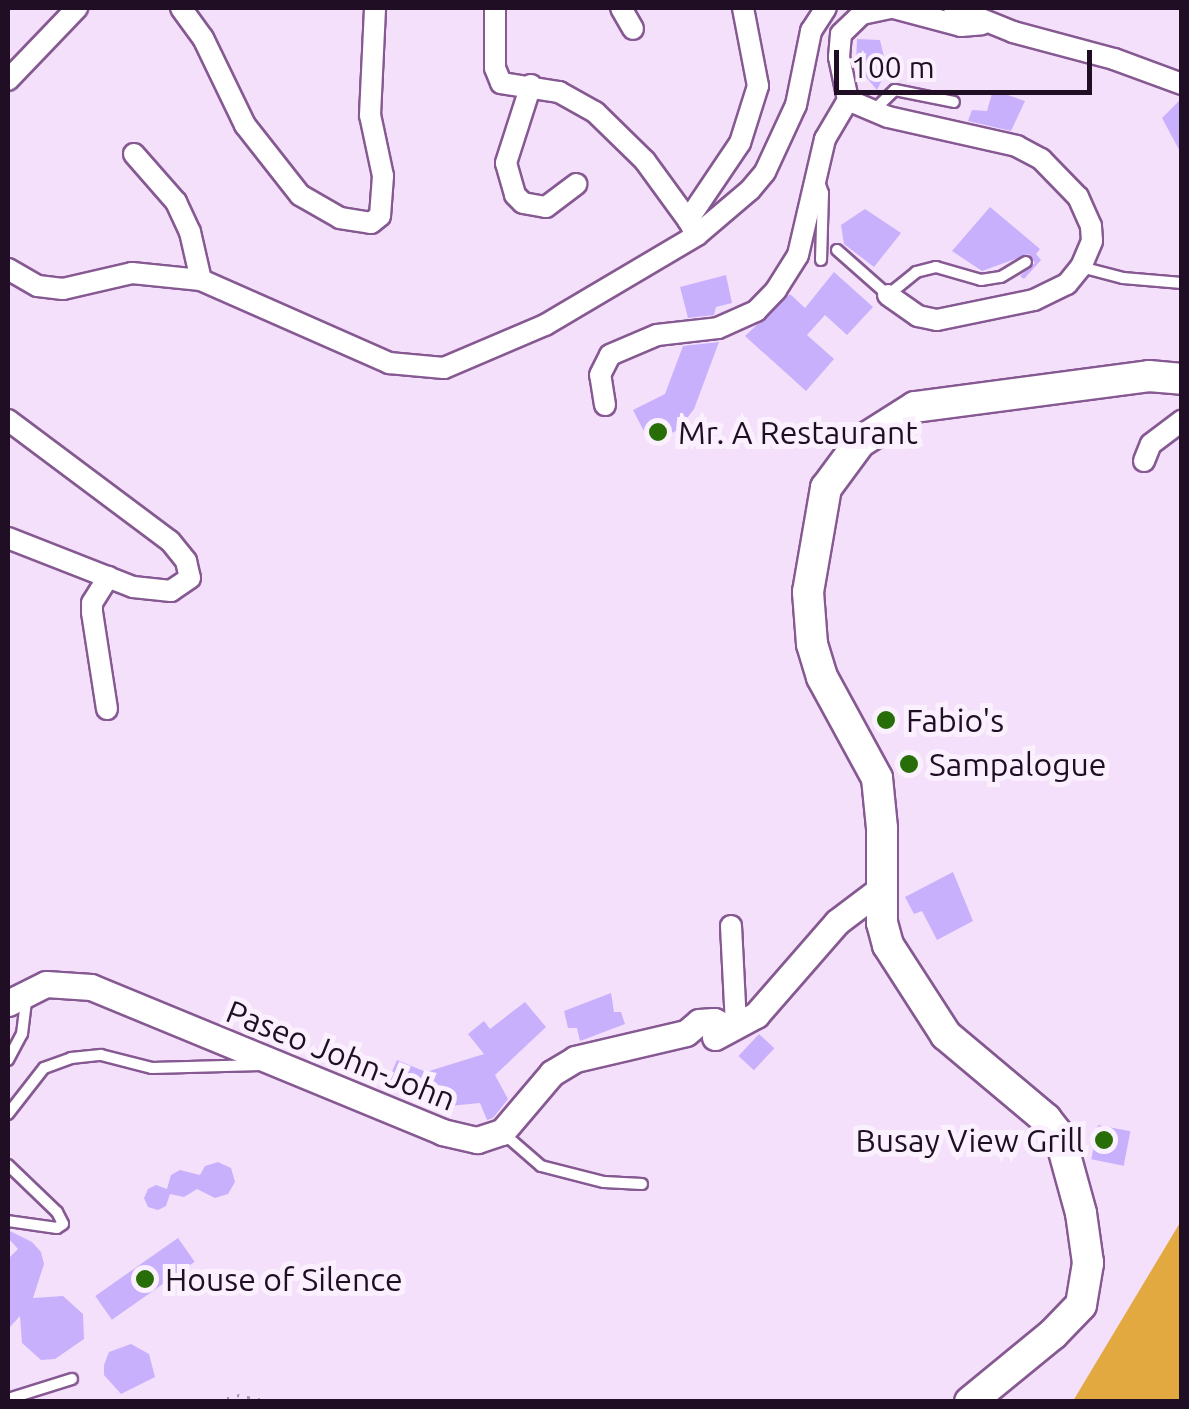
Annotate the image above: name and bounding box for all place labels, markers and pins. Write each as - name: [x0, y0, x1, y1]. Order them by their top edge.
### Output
- place label: Mr. A Restaurant: [678, 413, 918, 451]
- marker: Mr. A Restaurant: [647, 421, 669, 443]
- place label: Fabio's: [906, 701, 1004, 739]
- marker: Fabio's: [875, 709, 897, 731]
- place label: Sampalogue: [929, 745, 1106, 783]
- marker: Sampalogue: [898, 753, 920, 775]
- place label: Busay View Grill: [856, 1121, 1084, 1159]
- marker: Busay View Grill: [1093, 1129, 1115, 1151]
- place label: House of Silence: [165, 1260, 403, 1298]
- marker: House of Silence: [134, 1268, 156, 1290]

